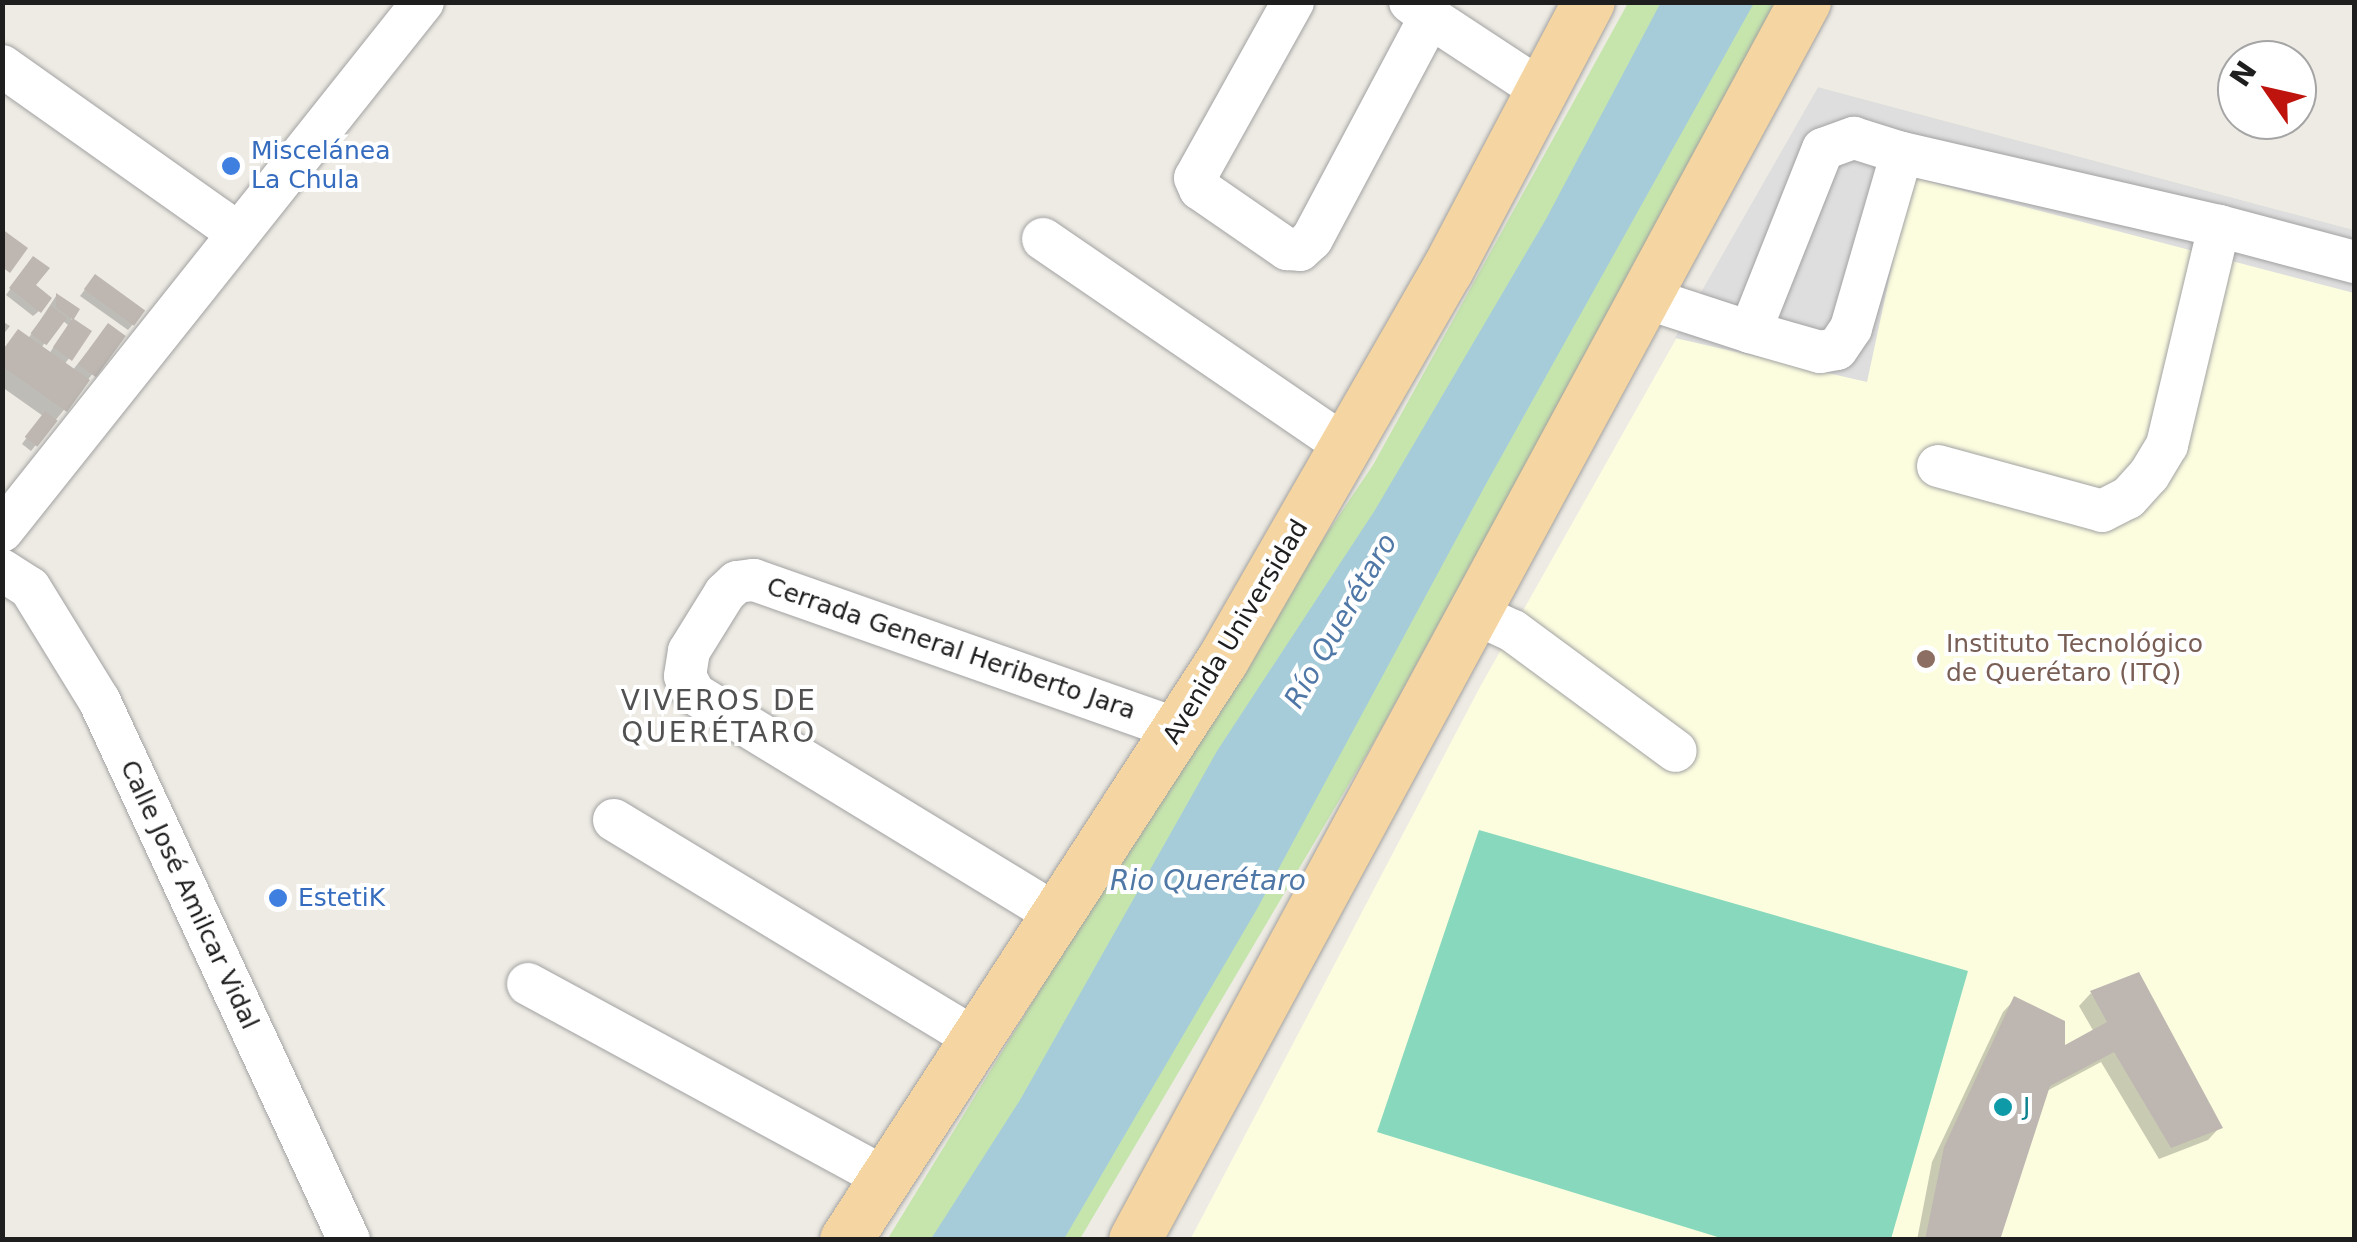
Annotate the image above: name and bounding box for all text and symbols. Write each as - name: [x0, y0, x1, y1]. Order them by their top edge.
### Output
- north arrow: [2217, 40, 2317, 140]
- text: N: [2223, 55, 2264, 93]
- place label: Miscelánea La Chula: [251, 137, 390, 196]
- marker: Miscelánea La Chula: [220, 155, 242, 177]
- street label: Avenida Universidad: [1157, 514, 1315, 750]
- water label: Río Querétaro: [1278, 528, 1404, 714]
- street label: Cerrada General Heriberto Jara: [763, 572, 1139, 726]
- place label: Instituto Tecnológico de Querétaro (ITQ): [1946, 630, 2203, 689]
- marker: Instituto Tecnológico de Querétaro (ITQ): [1915, 648, 1937, 670]
- district label: VIVEROS DE QUERÉTARO: [621, 684, 817, 750]
- street label: Calle José Amilcar Vidal: [113, 756, 265, 1034]
- water label: Rio Querétaro: [1110, 864, 1306, 898]
- place label: EstetiK: [298, 883, 385, 913]
- marker: EstetiK: [267, 887, 289, 909]
- place label: J: [2023, 1092, 2030, 1122]
- marker: J: [1992, 1096, 2014, 1118]

